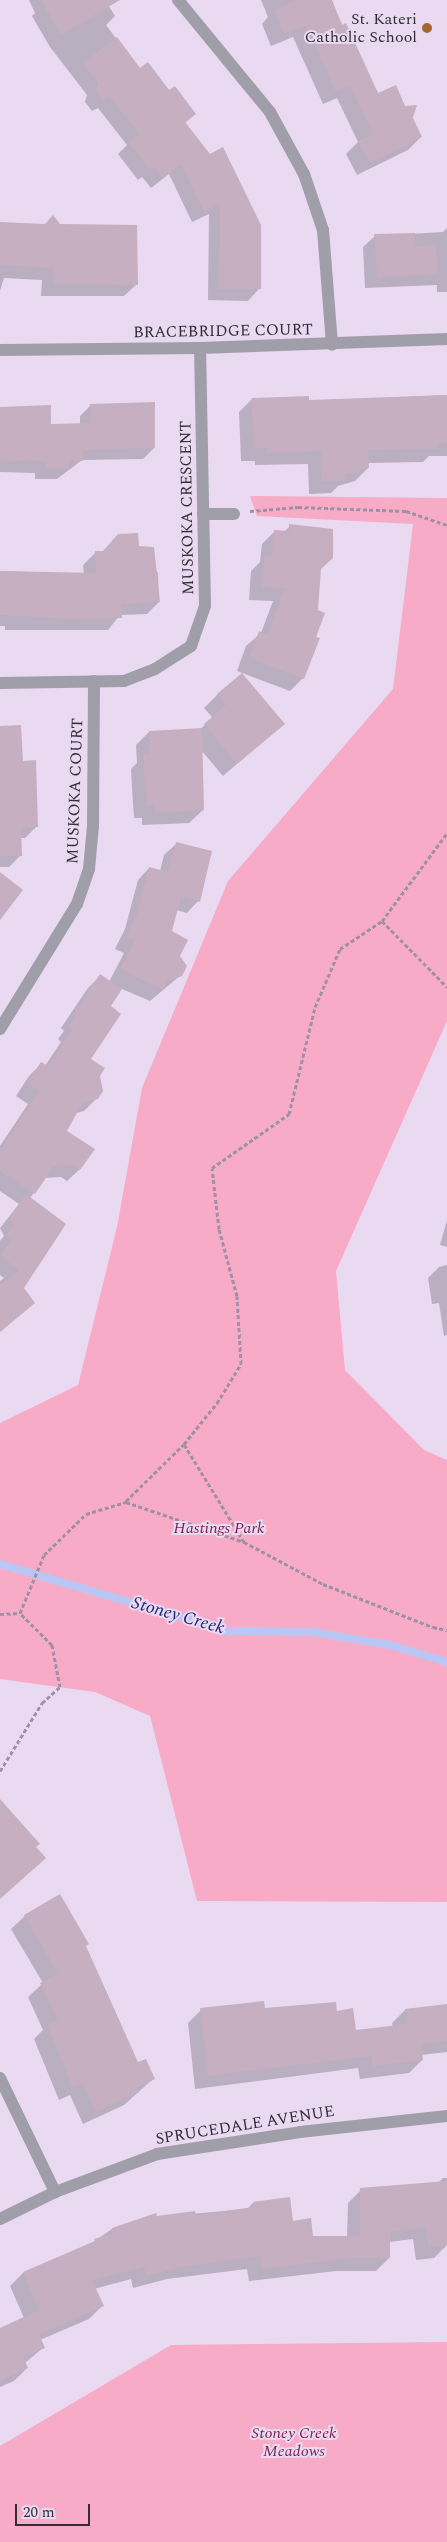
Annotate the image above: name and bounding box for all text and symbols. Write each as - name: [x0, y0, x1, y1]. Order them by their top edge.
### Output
- place label: St. Kateri Catholic School: [305, 9, 417, 47]
- marker: St. Kateri Catholic School: [421, 22, 433, 34]
- street label: BRACEBRIDGE COURT: [133, 320, 313, 342]
- street label: MUSKOKA CRESCENT: [176, 421, 198, 595]
- street label: MUSKOKA COURT: [63, 718, 87, 864]
- park label: Hastings Park: [174, 1518, 264, 1538]
- water label: Stoney Creek: [129, 1592, 227, 1640]
- street label: SPRUCEDALE AVENUE: [154, 2101, 336, 2149]
- park label: Stoney Creek Meadows: [252, 2423, 336, 2461]
- scale bar: [18, 2494, 92, 2526]
- text: 20 m: [23, 2501, 55, 2524]

